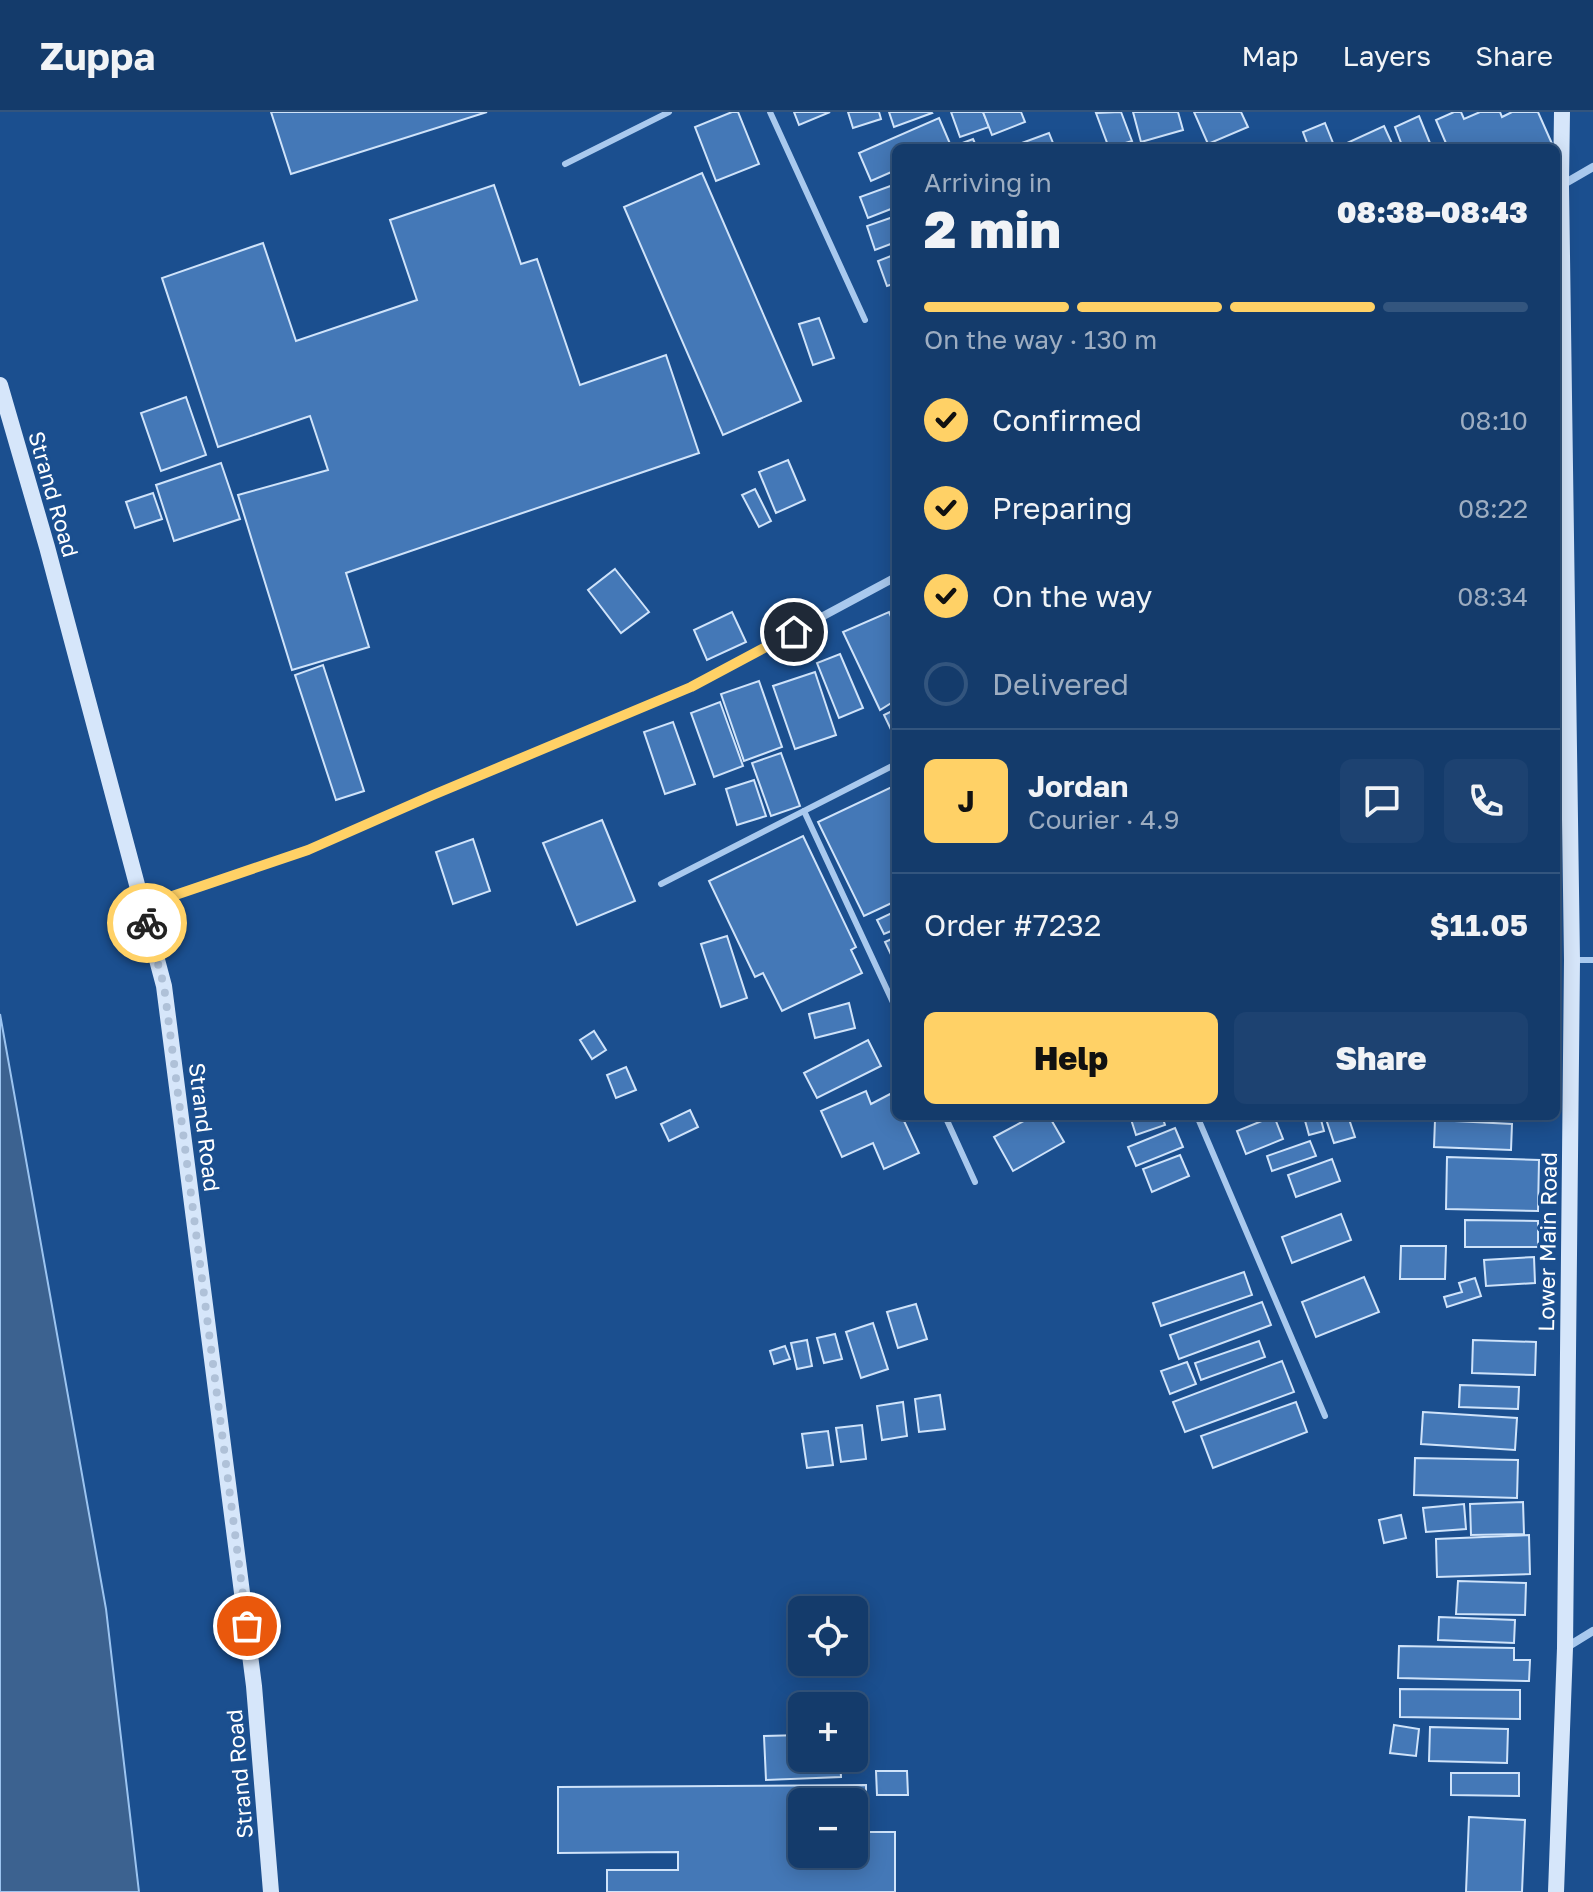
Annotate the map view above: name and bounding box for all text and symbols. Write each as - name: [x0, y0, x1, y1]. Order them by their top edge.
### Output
- text: Zuppa: [40, 33, 155, 78]
- text: Map: [1241, 39, 1299, 72]
- text: Layers: [1343, 39, 1431, 72]
- text: Share: [1475, 39, 1553, 72]
- text: Arriving in: [924, 167, 1052, 198]
- text: 08:38–08:43: [1337, 194, 1528, 230]
- text: 2 min: [924, 197, 1061, 259]
- text: On the way · 130 m: [924, 324, 1157, 355]
- icon: check: [924, 398, 968, 442]
- text: Confirmed: [992, 402, 1142, 438]
- text: 08:10: [1459, 405, 1528, 436]
- street label: Strand Road: [23, 428, 85, 560]
- icon: check: [924, 486, 968, 530]
- text: Preparing: [992, 490, 1133, 526]
- text: 08:22: [1458, 493, 1528, 524]
- icon: check: [924, 574, 968, 618]
- text: On the way: [992, 578, 1152, 614]
- text: 08:34: [1457, 581, 1528, 612]
- pin: [760, 598, 828, 666]
- icon: home: [772, 610, 816, 654]
- text: Delivered: [992, 666, 1129, 702]
- button: chat: [1340, 759, 1424, 843]
- button: phone: [1444, 759, 1528, 843]
- text: Jordan: [1028, 768, 1128, 804]
- text: J: [957, 783, 975, 819]
- text: Courier · 4.9: [1028, 804, 1180, 835]
- courier: [107, 883, 187, 963]
- icon: bike: [125, 901, 169, 945]
- text: Order #7232: [924, 907, 1101, 943]
- text: $11.05: [1430, 907, 1528, 943]
- button: Help: [924, 1012, 1218, 1104]
- button: Share: [1234, 1012, 1528, 1104]
- street label: Strand Road: [184, 1061, 226, 1193]
- street label: Lower Main Road: [1532, 1152, 1562, 1332]
- pin: [213, 1592, 281, 1660]
- map controls: [788, 1596, 868, 1868]
- button: locate: [788, 1596, 868, 1676]
- icon: bag: [225, 1604, 269, 1648]
- button: +: [788, 1692, 868, 1772]
- street label: Strand Road: [220, 1708, 258, 1840]
- button: −: [788, 1788, 868, 1868]

